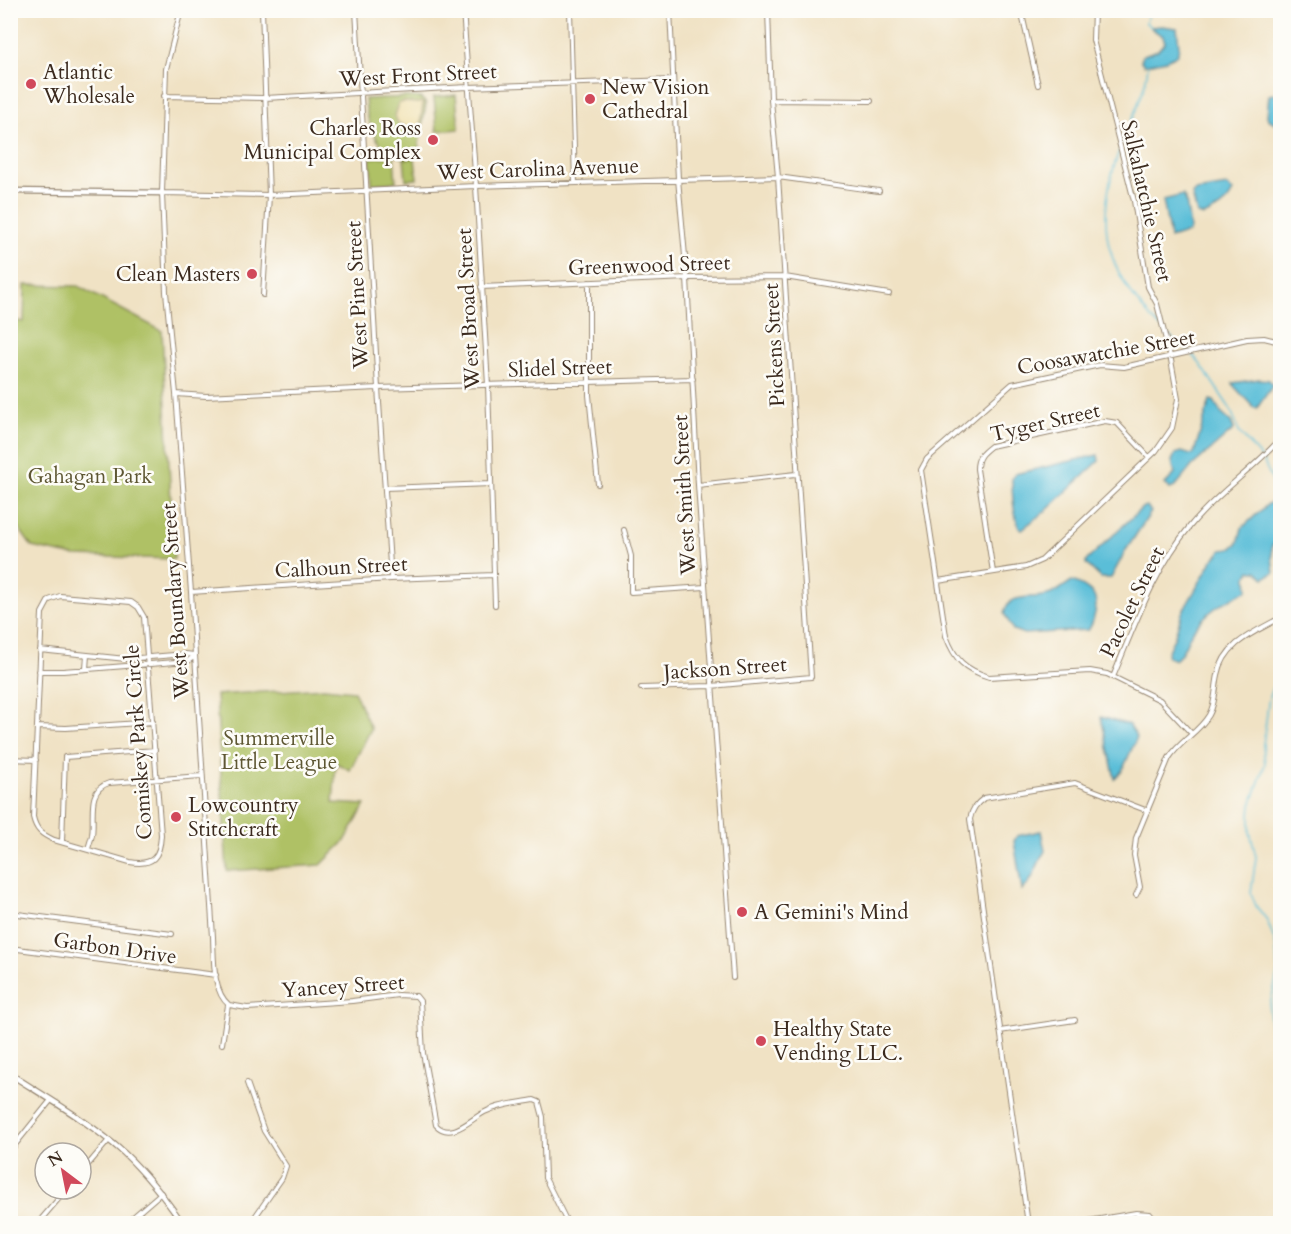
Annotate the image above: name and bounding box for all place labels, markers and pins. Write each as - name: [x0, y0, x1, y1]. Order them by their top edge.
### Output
- place label: Atlantic Wholesale: [42, 58, 135, 111]
- place label: New Vision Cathedral: [602, 73, 710, 126]
- marker: Atlantic Wholesale: [24, 77, 38, 91]
- marker: New Vision Cathedral: [583, 92, 597, 106]
- place label: Charles Ross Municipal Complex: [243, 114, 422, 167]
- marker: Charles Ross Municipal Complex: [426, 133, 440, 147]
- place label: Clean Masters: [116, 260, 240, 289]
- marker: Clean Masters: [245, 267, 259, 281]
- place label: Lowcountry Stitchcraft: [188, 791, 299, 844]
- marker: Lowcountry Stitchcraft: [169, 810, 183, 824]
- place label: A Gemini's Mind: [754, 898, 908, 927]
- marker: A Gemini's Mind: [735, 905, 749, 919]
- place label: Healthy State Vending LLC.: [773, 1015, 903, 1068]
- marker: Healthy State Vending LLC.: [754, 1034, 768, 1048]

